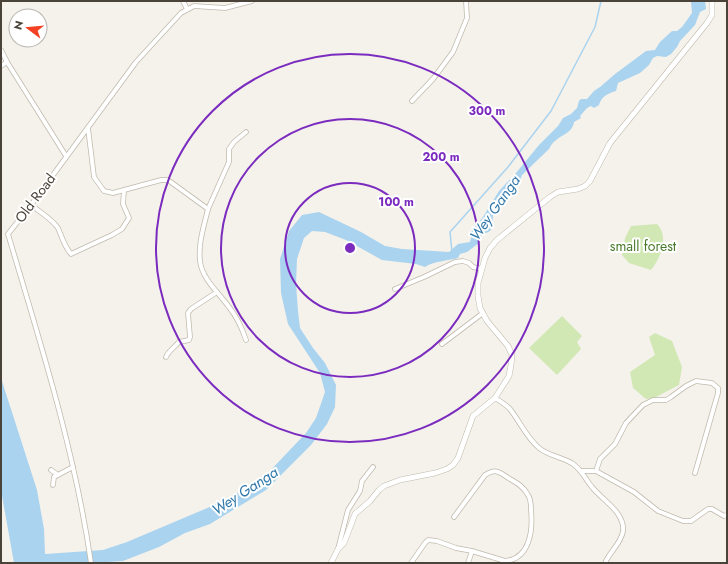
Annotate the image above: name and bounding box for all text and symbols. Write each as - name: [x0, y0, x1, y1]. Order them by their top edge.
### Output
- north arrow: [8, 8, 48, 48]
- text: N: [9, 19, 27, 32]
- text: 300 m: [469, 102, 506, 120]
- text: 200 m: [422, 148, 460, 166]
- street label: Old Road: [10, 169, 60, 227]
- water label: Wey Ganga: [464, 170, 526, 245]
- text: 100 m: [378, 193, 414, 211]
- park label: small forest: [610, 236, 677, 256]
- centre of rings: [343, 241, 357, 255]
- water label: Wey Ganga: [207, 461, 283, 521]

